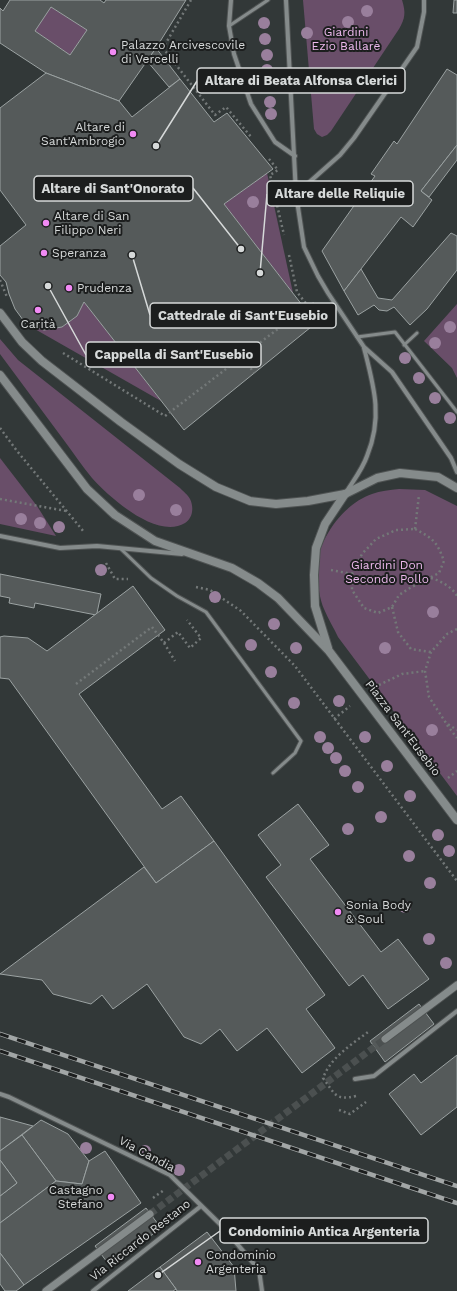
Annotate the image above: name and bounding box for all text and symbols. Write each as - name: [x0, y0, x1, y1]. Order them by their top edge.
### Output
- park label: Giardini Ezio Ballarè: [312, 25, 381, 53]
- place label: Palazzo Arcivescovile di Vercelli: [121, 38, 245, 66]
- marker: Palazzo Arcivescovile di Vercelli: [108, 47, 118, 57]
- callout: Altare di Beata Alfonsa Clerici: [197, 68, 405, 93]
- text: Altare di Beata Alfonsa Clerici: [205, 73, 397, 88]
- place label: Altare di Sant'Ambrogio: [41, 120, 125, 148]
- marker: Altare di Sant'Ambrogio: [128, 129, 138, 139]
- callout: Altare di Sant'Onorato: [34, 176, 193, 201]
- text: Altare di Sant'Onorato: [41, 181, 185, 196]
- callout: Altare delle Reliquie: [267, 181, 413, 206]
- text: Altare delle Reliquie: [275, 186, 406, 201]
- place label: Altare di San Filippo Neri: [54, 209, 130, 237]
- marker: Altare di San Filippo Neri: [41, 218, 51, 228]
- place label: Speranza: [52, 246, 106, 260]
- marker: Speranza: [39, 248, 49, 258]
- place label: Prudenza: [77, 281, 132, 295]
- marker: Prudenza: [64, 283, 74, 293]
- callout: Cattedrale di Sant'Eusebio: [150, 303, 336, 328]
- marker: Carità: [33, 305, 43, 315]
- text: Cattedrale di Sant'Eusebio: [158, 308, 328, 323]
- place label: Carità: [21, 317, 56, 331]
- callout: Cappella di Sant'Eusebio: [86, 342, 261, 367]
- text: Cappella di Sant'Eusebio: [95, 347, 254, 362]
- park label: Giardini Don Secondo Pollo: [345, 558, 429, 586]
- street label: Piazza Sant'Eusebio: [362, 677, 444, 779]
- place label: Sonia Body & Soul: [346, 898, 412, 926]
- marker: Sonia Body & Soul: [333, 907, 343, 917]
- street label: Via Candia: [117, 1133, 178, 1175]
- place label: Castagno Stefano: [49, 1183, 103, 1211]
- marker: Castagno Stefano: [106, 1192, 116, 1202]
- street label: Via Riccardo Restano: [87, 1196, 193, 1284]
- callout: Condominio Antica Argenteria: [220, 1218, 428, 1243]
- text: Condominio Antica Argenteria: [228, 1224, 420, 1239]
- place label: Condominio Argenteria: [206, 1248, 276, 1276]
- marker: Condominio Argenteria: [193, 1257, 203, 1267]

